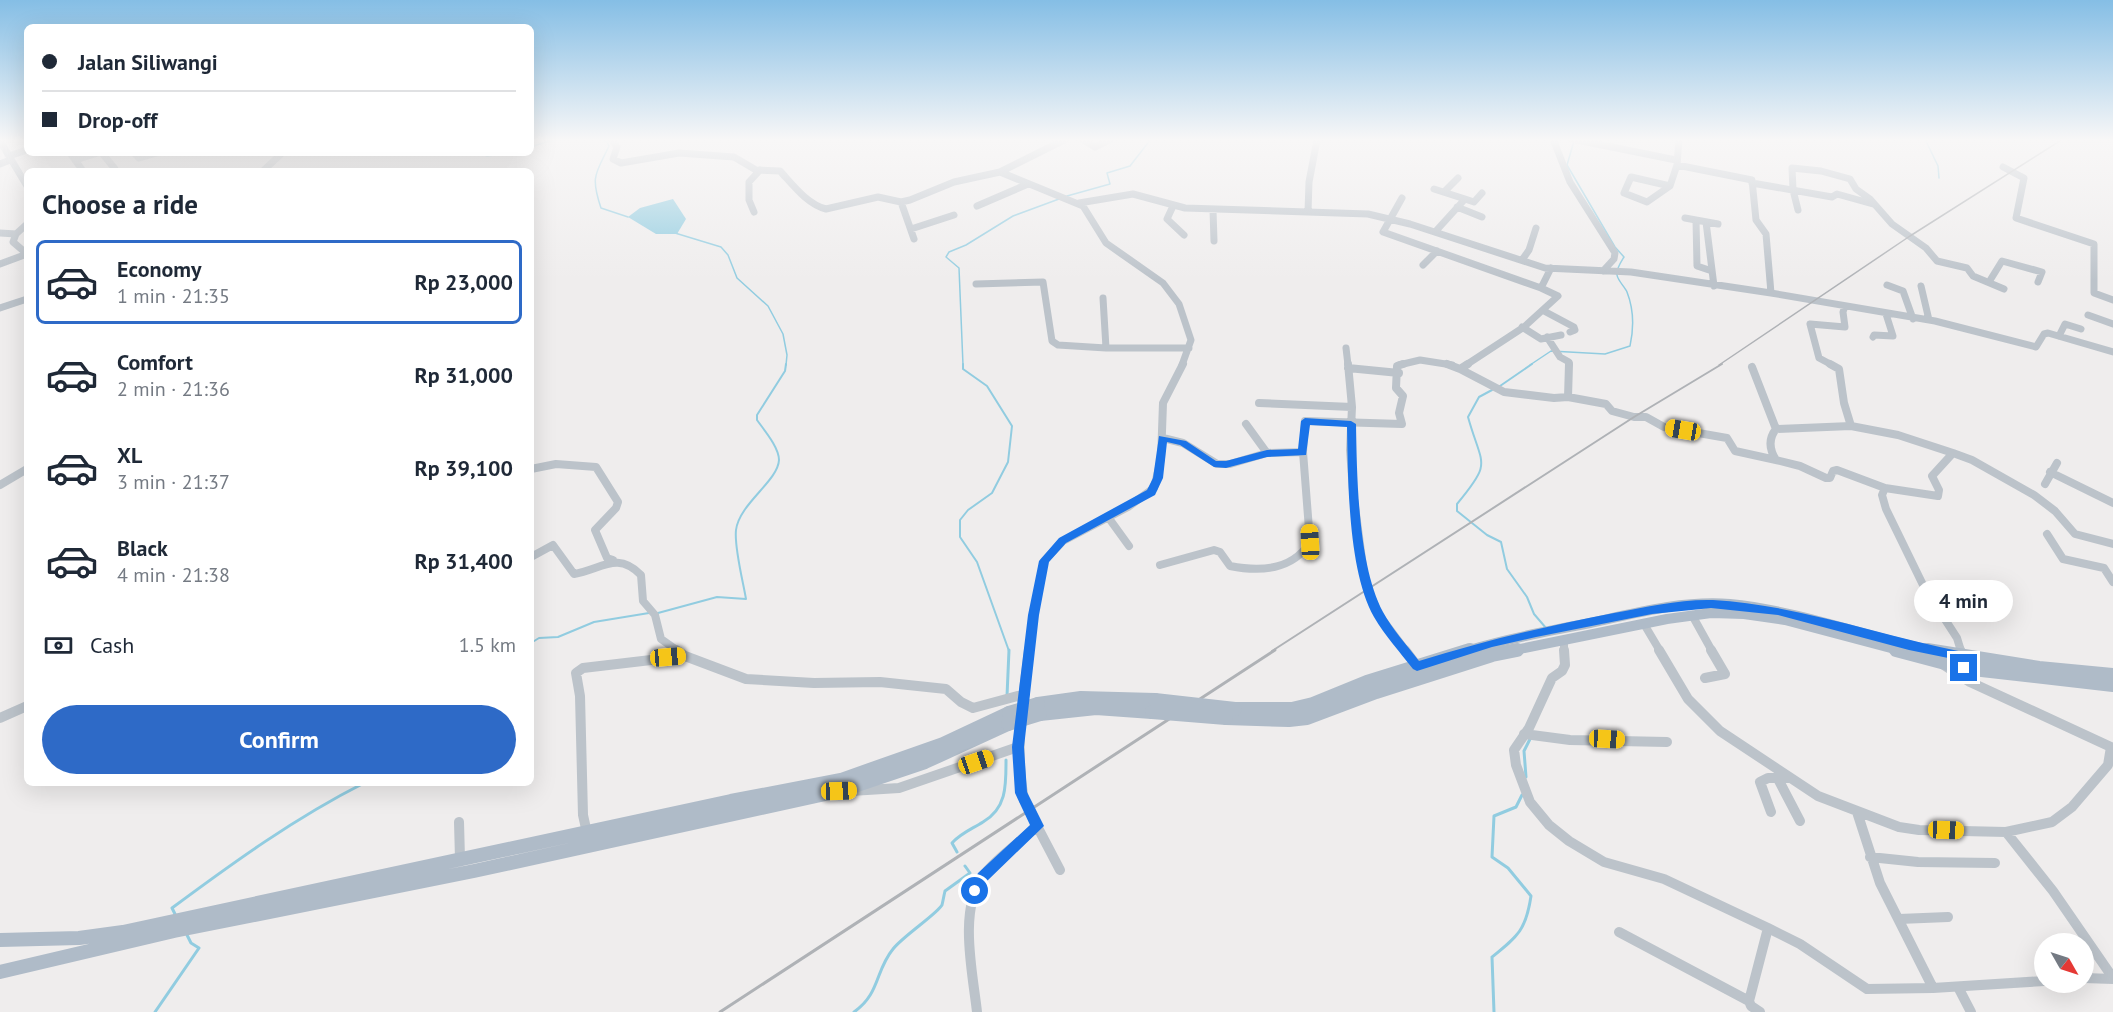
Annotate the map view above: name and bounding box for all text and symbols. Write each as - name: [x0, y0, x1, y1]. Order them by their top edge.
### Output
- text: Jalan Siliwangi: [78, 48, 218, 76]
- text: Drop-off: [78, 106, 157, 134]
- text: Choose a ride: [42, 187, 198, 221]
- icon: car: [45, 255, 99, 309]
- text: Economy: [117, 255, 201, 283]
- text: Rp 23,000: [414, 268, 513, 296]
- text: 1 min · 21:35: [117, 283, 230, 309]
- icon: car: [45, 348, 99, 402]
- text: Comfort: [117, 348, 193, 376]
- text: Rp 31,000: [414, 361, 513, 389]
- text: 2 min · 21:36: [117, 376, 230, 402]
- car: [1664, 418, 1702, 442]
- icon: car: [45, 441, 99, 495]
- text: XL: [117, 441, 142, 469]
- text: Rp 39,100: [414, 454, 513, 482]
- text: 3 min · 21:37: [117, 469, 230, 495]
- car: [1300, 524, 1320, 560]
- icon: car: [45, 534, 99, 588]
- text: Black: [117, 534, 168, 562]
- text: Rp 31,400: [414, 547, 513, 575]
- text: 4 min · 21:38: [117, 562, 230, 588]
- callout: 4 min: [1914, 581, 2014, 623]
- text: 4 min: [1939, 588, 1988, 614]
- icon: cash: [42, 629, 75, 662]
- text: Cash: [90, 631, 134, 659]
- text: 1.5 km: [459, 632, 516, 658]
- car: [649, 646, 687, 668]
- route end: [1950, 654, 1977, 681]
- button: Confirm: [42, 705, 516, 774]
- car: [1589, 729, 1625, 749]
- car: [956, 748, 996, 776]
- car: [821, 781, 857, 801]
- car: [1928, 820, 1964, 840]
- route start: [961, 877, 988, 904]
- north arrow: [2034, 933, 2094, 993]
- map controls: [2034, 933, 2094, 993]

